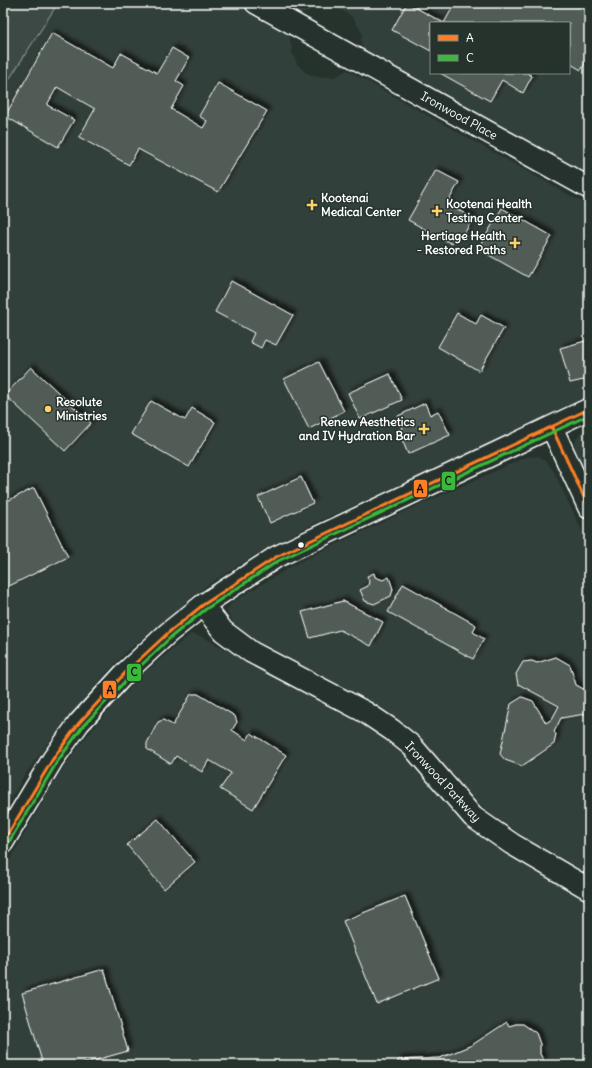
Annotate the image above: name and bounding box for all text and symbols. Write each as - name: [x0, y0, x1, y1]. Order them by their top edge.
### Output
- legend: [430, 22, 570, 74]
- text: A: [466, 30, 474, 45]
- text: C: [466, 50, 474, 65]
- street label: Ironwood Place: [418, 88, 500, 143]
- place label: Kootenai Medical Center: [321, 190, 402, 219]
- place label: Kootenai Health Testing Center: [446, 196, 532, 226]
- marker: Kootenai Medical Center: [306, 199, 318, 211]
- marker: Kootenai Health Testing Center: [431, 205, 443, 217]
- place label: Hertiage Health - Restored Paths: [417, 228, 507, 257]
- marker: Hertiage Health - Restored Paths: [509, 237, 521, 249]
- place label: Resolute Ministries: [56, 394, 108, 423]
- marker: Resolute Ministries: [43, 404, 53, 414]
- place label: Renew Aesthetics and IV Hydration Bar: [299, 414, 416, 444]
- marker: Renew Aesthetics and IV Hydration Bar: [418, 423, 430, 435]
- line badge: C: [441, 471, 456, 491]
- text: C: [444, 474, 452, 488]
- line badge: A: [413, 479, 428, 498]
- text: A: [416, 482, 424, 496]
- unlabelled marker: [296, 540, 306, 550]
- line badge: C: [126, 663, 142, 682]
- text: C: [130, 665, 138, 679]
- line badge: A: [102, 680, 117, 699]
- text: A: [106, 683, 114, 697]
- street label: Ironwood Parkway: [402, 738, 484, 825]

